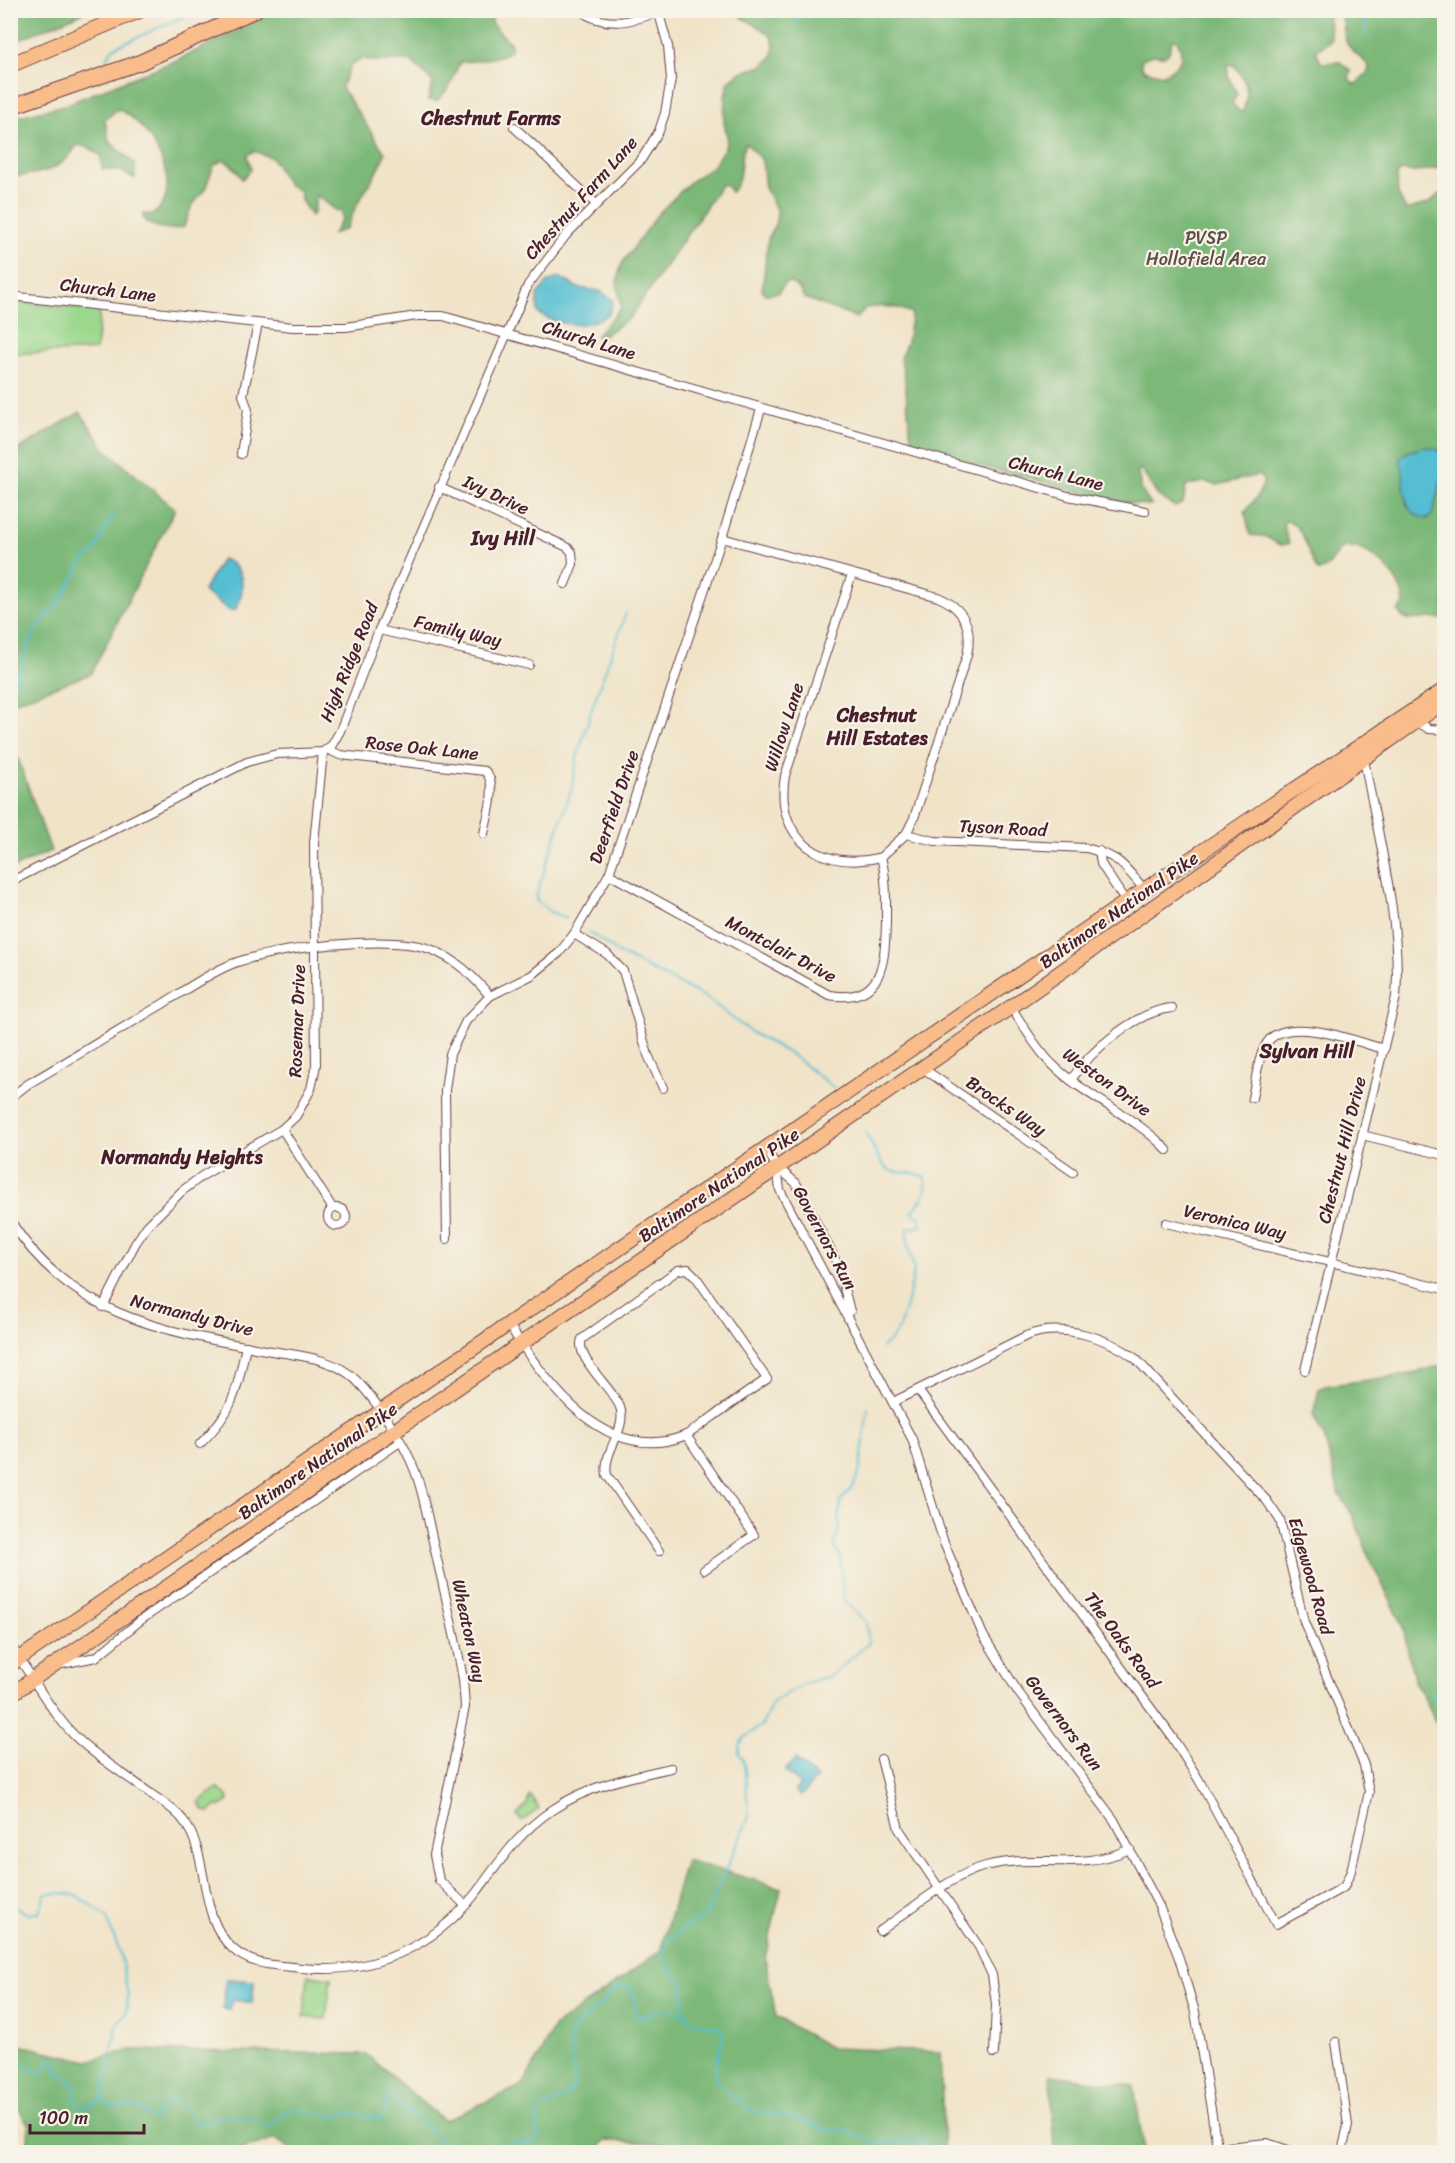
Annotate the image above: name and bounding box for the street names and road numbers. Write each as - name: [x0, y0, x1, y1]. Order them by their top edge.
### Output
- street label: Chestnut Farm Lane: [516, 128, 646, 268]
- street label: Church Lane: [58, 268, 158, 312]
- street label: Church Lane: [538, 311, 640, 370]
- street label: Church Lane: [1005, 446, 1107, 500]
- street label: Ivy Drive: [456, 465, 535, 524]
- street label: High Ridge Road: [310, 596, 388, 727]
- street label: Family Way: [411, 605, 506, 657]
- street label: Willow Lane: [755, 678, 813, 776]
- street label: Rose Oak Lane: [364, 726, 480, 770]
- street label: Deerfield Drive: [580, 746, 648, 868]
- street label: Tyson Road: [958, 810, 1049, 846]
- street label: Baltimore National Pike: [1032, 843, 1206, 977]
- street label: Montclair Drive: [719, 906, 843, 992]
- street label: Rosemar Drive: [279, 964, 315, 1078]
- street label: Weston Drive: [1056, 1039, 1158, 1125]
- street label: Brocks Way: [959, 1067, 1053, 1145]
- street label: Chestnut Hill Drive: [1308, 1073, 1376, 1227]
- street label: Baltimore National Pike: [632, 1119, 806, 1251]
- street label: Governors Run: [784, 1180, 866, 1296]
- street label: Veronica Way: [1180, 1195, 1290, 1250]
- street label: Normandy Drive: [127, 1284, 257, 1346]
- street label: Baltimore National Pike: [231, 1394, 405, 1528]
- street label: Edgewood Road: [1279, 1513, 1343, 1640]
- street label: Wheaton Way: [442, 1576, 496, 1686]
- street label: The Oaks Road: [1076, 1584, 1169, 1697]
- street label: Governors Run: [1017, 1668, 1111, 1779]

